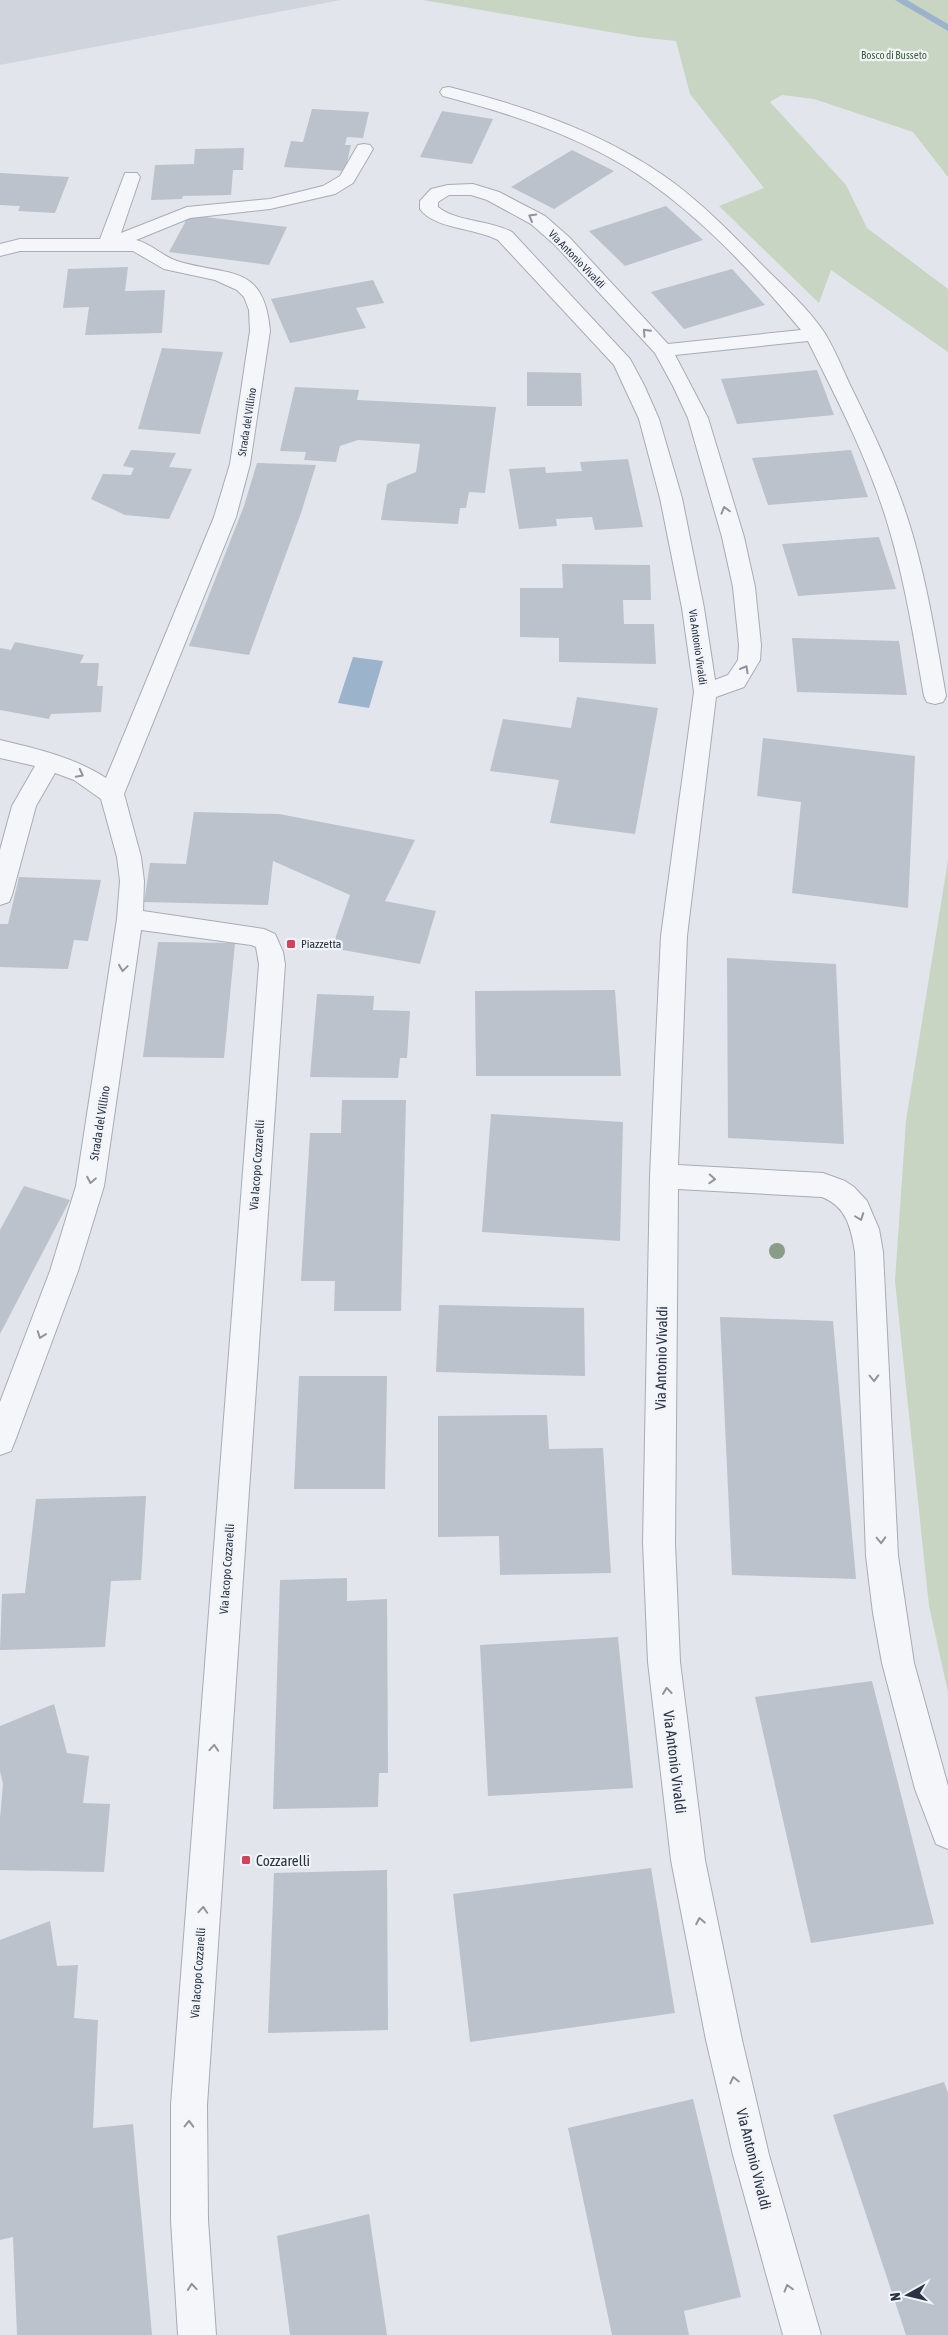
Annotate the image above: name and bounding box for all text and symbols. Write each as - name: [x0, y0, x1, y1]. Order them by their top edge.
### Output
- park label: Bosco di Busseto: [861, 49, 927, 61]
- one-way arrow: [528, 213, 537, 223]
- street label: Via Antonio Vivaldi: [546, 227, 608, 291]
- one-way arrow: [643, 329, 652, 338]
- street label: Strada del Villino: [236, 387, 258, 457]
- one-way arrow: [721, 507, 731, 515]
- street label: Via Antonio Vivaldi: [687, 609, 709, 685]
- one-way arrow: [738, 665, 748, 674]
- one-way arrow: [74, 768, 83, 778]
- place label: Piazzetta: [301, 937, 341, 951]
- marker: Piazzetta: [285, 938, 297, 950]
- one-way arrow: [119, 963, 129, 972]
- street label: Strada del Villino: [87, 1084, 113, 1161]
- street label: Via Iacopo Cozzarelli: [247, 1119, 267, 1211]
- one-way arrow: [708, 1173, 716, 1184]
- one-way arrow: [86, 1176, 96, 1185]
- one-way arrow: [855, 1212, 865, 1220]
- street label: Via Antonio Vivaldi: [652, 1306, 670, 1410]
- one-way arrow: [37, 1330, 47, 1339]
- one-way arrow: [869, 1374, 879, 1382]
- street label: Via Iacopo Cozzarelli: [217, 1523, 237, 1615]
- one-way arrow: [876, 1536, 886, 1544]
- one-way arrow: [662, 1687, 673, 1695]
- street label: Via Antonio Vivaldi: [660, 1709, 690, 1815]
- one-way arrow: [209, 1743, 220, 1751]
- place label: Cozzarelli: [256, 1852, 310, 1869]
- marker: Cozzarelli: [240, 1854, 252, 1866]
- one-way arrow: [197, 1905, 208, 1913]
- one-way arrow: [695, 1917, 706, 1926]
- street label: Via Iacopo Cozzarelli: [188, 1927, 208, 2019]
- one-way arrow: [729, 2076, 740, 2085]
- street label: Via Antonio Vivaldi: [733, 2107, 775, 2211]
- one-way arrow: [184, 2120, 194, 2128]
- north arrow: [883, 2270, 933, 2320]
- one-way arrow: [187, 2282, 198, 2290]
- one-way arrow: [784, 2285, 794, 2293]
- text: N: [887, 2292, 904, 2302]

